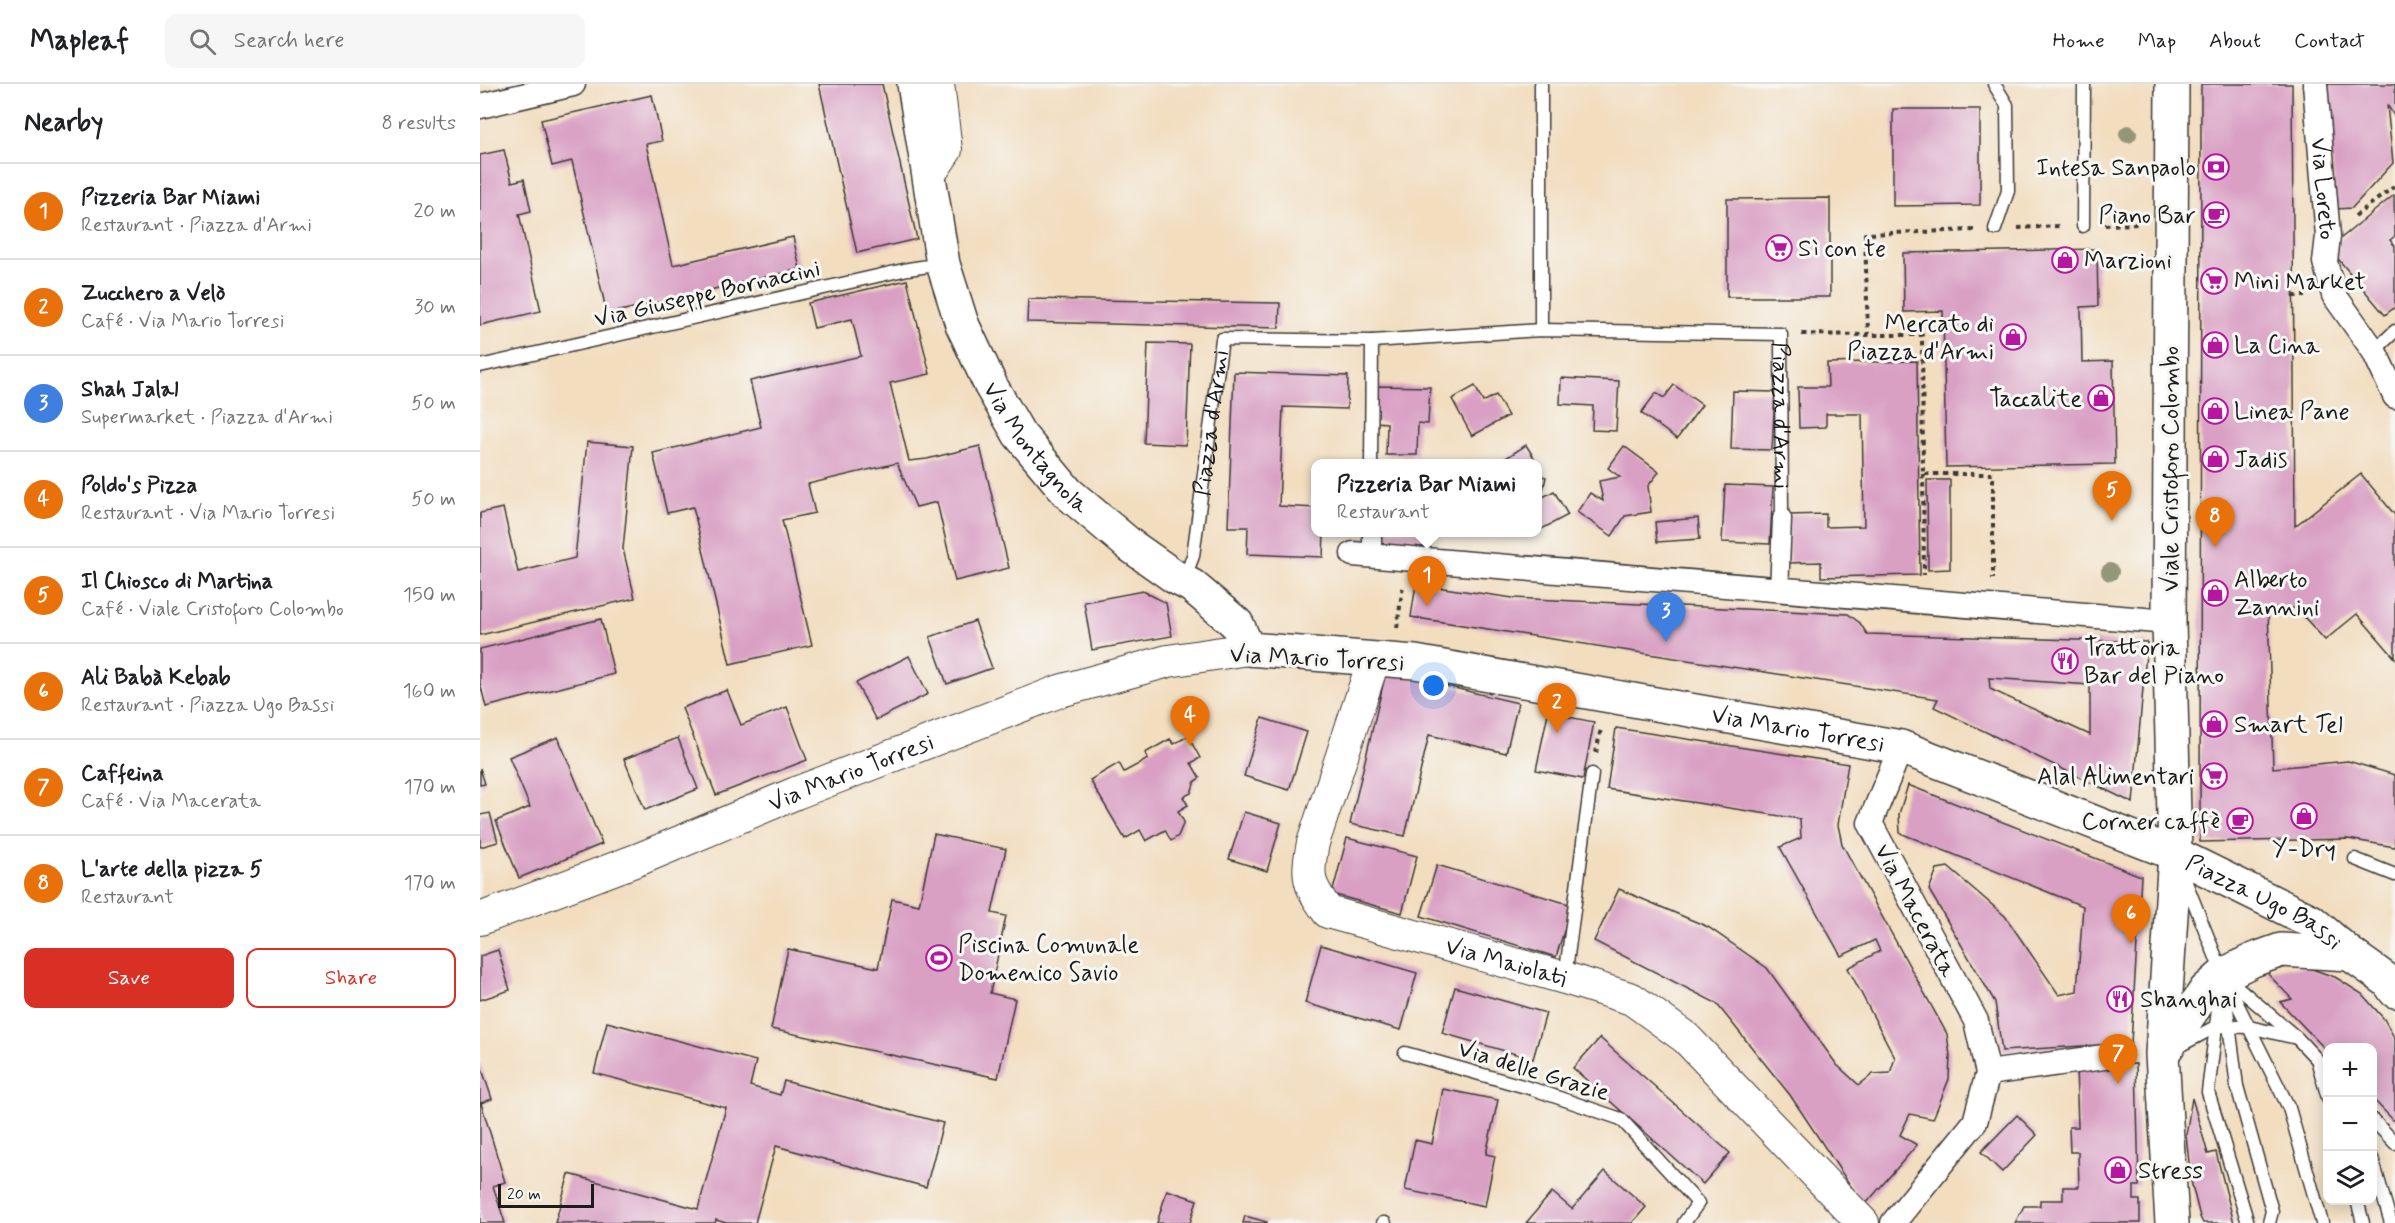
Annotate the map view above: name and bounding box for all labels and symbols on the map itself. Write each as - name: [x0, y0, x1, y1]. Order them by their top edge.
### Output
- street label: Via Loreto: [2303, 136, 2342, 241]
- bank icon: Intesa Sanpaolo: [2201, 152, 2231, 182]
- place label: Intesa Sanpaolo: [2036, 153, 2196, 184]
- cafe icon: Piano Bar: [2201, 200, 2231, 230]
- place label: Piano Bar: [2098, 201, 2196, 232]
- supermarket icon: Sì con te: [1764, 233, 1794, 263]
- place label: Sì con te: [1798, 234, 1886, 265]
- shop icon: Marzioni: [2050, 245, 2080, 275]
- place label: Marzioni: [2084, 246, 2172, 277]
- street label: Via Giuseppe Bornaccini: [591, 253, 823, 336]
- supermarket icon: Mini Market: [2199, 266, 2229, 296]
- place label: Mini Market: [2234, 267, 2366, 298]
- place label: Mercato di Piazza d'Armi: [1847, 309, 1994, 368]
- shop icon: Mercato di Piazza d'Armi: [1998, 322, 2028, 352]
- shop icon: La Cina: [2200, 330, 2230, 360]
- place label: La Cina: [2234, 331, 2320, 362]
- street label: Piazza d'Armi: [1764, 342, 1796, 489]
- street label: Viale Cristoforo Colombo: [2156, 346, 2189, 592]
- street label: Piazza d'Armi: [1187, 348, 1237, 498]
- street label: Via Montagnola: [975, 376, 1095, 521]
- shop icon: Taccalite: [2086, 383, 2116, 413]
- place label: Taccalite: [1989, 384, 2082, 415]
- shop icon: Linea Pane: [2200, 396, 2230, 426]
- place label: Linea Pane: [2234, 397, 2350, 428]
- shop icon: Jadis: [2200, 444, 2230, 474]
- place label: Jadis: [2234, 445, 2287, 476]
- pin: 5: [2092, 472, 2132, 521]
- pin: 8: [2196, 498, 2234, 547]
- pin: 1: [1408, 556, 1446, 606]
- place label: Alberto Zannini: [2234, 565, 2319, 624]
- shop icon: Alberto Zannini: [2200, 578, 2230, 608]
- pin: 3: [1646, 592, 1686, 642]
- place label: Trattoria Bar del Piano: [2084, 633, 2224, 692]
- street label: Via Mario Torresi: [1229, 639, 1405, 680]
- restaurant icon: Trattoria Bar del Piano: [2050, 646, 2080, 676]
- your location: [1419, 671, 1448, 700]
- pin: 2: [1538, 684, 1576, 733]
- pin: 4: [1170, 696, 1210, 746]
- street label: Via Mario Torresi: [1709, 700, 1887, 761]
- shop icon: Smart Tel: [2199, 709, 2229, 739]
- place label: Smart Tel: [2234, 710, 2343, 741]
- street label: Via Mario Torresi: [764, 727, 939, 820]
- supermarket icon: Alal Alimentari: [2199, 761, 2229, 791]
- place label: Alal Alimentari: [2037, 762, 2194, 793]
- shop icon: Y-Dry: [2289, 801, 2319, 831]
- cafe icon: Corner caffè: [2225, 806, 2255, 836]
- place label: Corner caffè: [2081, 807, 2220, 838]
- place label: Y-Dry: [2272, 834, 2336, 865]
- street label: Via Macerata: [1867, 839, 1963, 983]
- street label: Piazza Ugo Bassi: [2180, 848, 2348, 958]
- pin: 6: [2112, 894, 2150, 944]
- place label: Piscina Comunale Domenico Savio: [958, 930, 1139, 989]
- street label: Via Maiolati: [1442, 931, 1570, 995]
- sports icon: Piscina Comunale Domenico Savio: [924, 943, 954, 973]
- restaurant icon: Shanghai: [2105, 984, 2135, 1014]
- place label: Shanghai: [2140, 985, 2237, 1016]
- street label: Via delle Grazie: [1454, 1034, 1613, 1109]
- pin: 7: [2098, 1034, 2138, 1084]
- shop icon: Stress: [2103, 1155, 2133, 1185]
- place label: Stress: [2138, 1156, 2203, 1187]
- scale bar: [498, 1181, 594, 1208]

